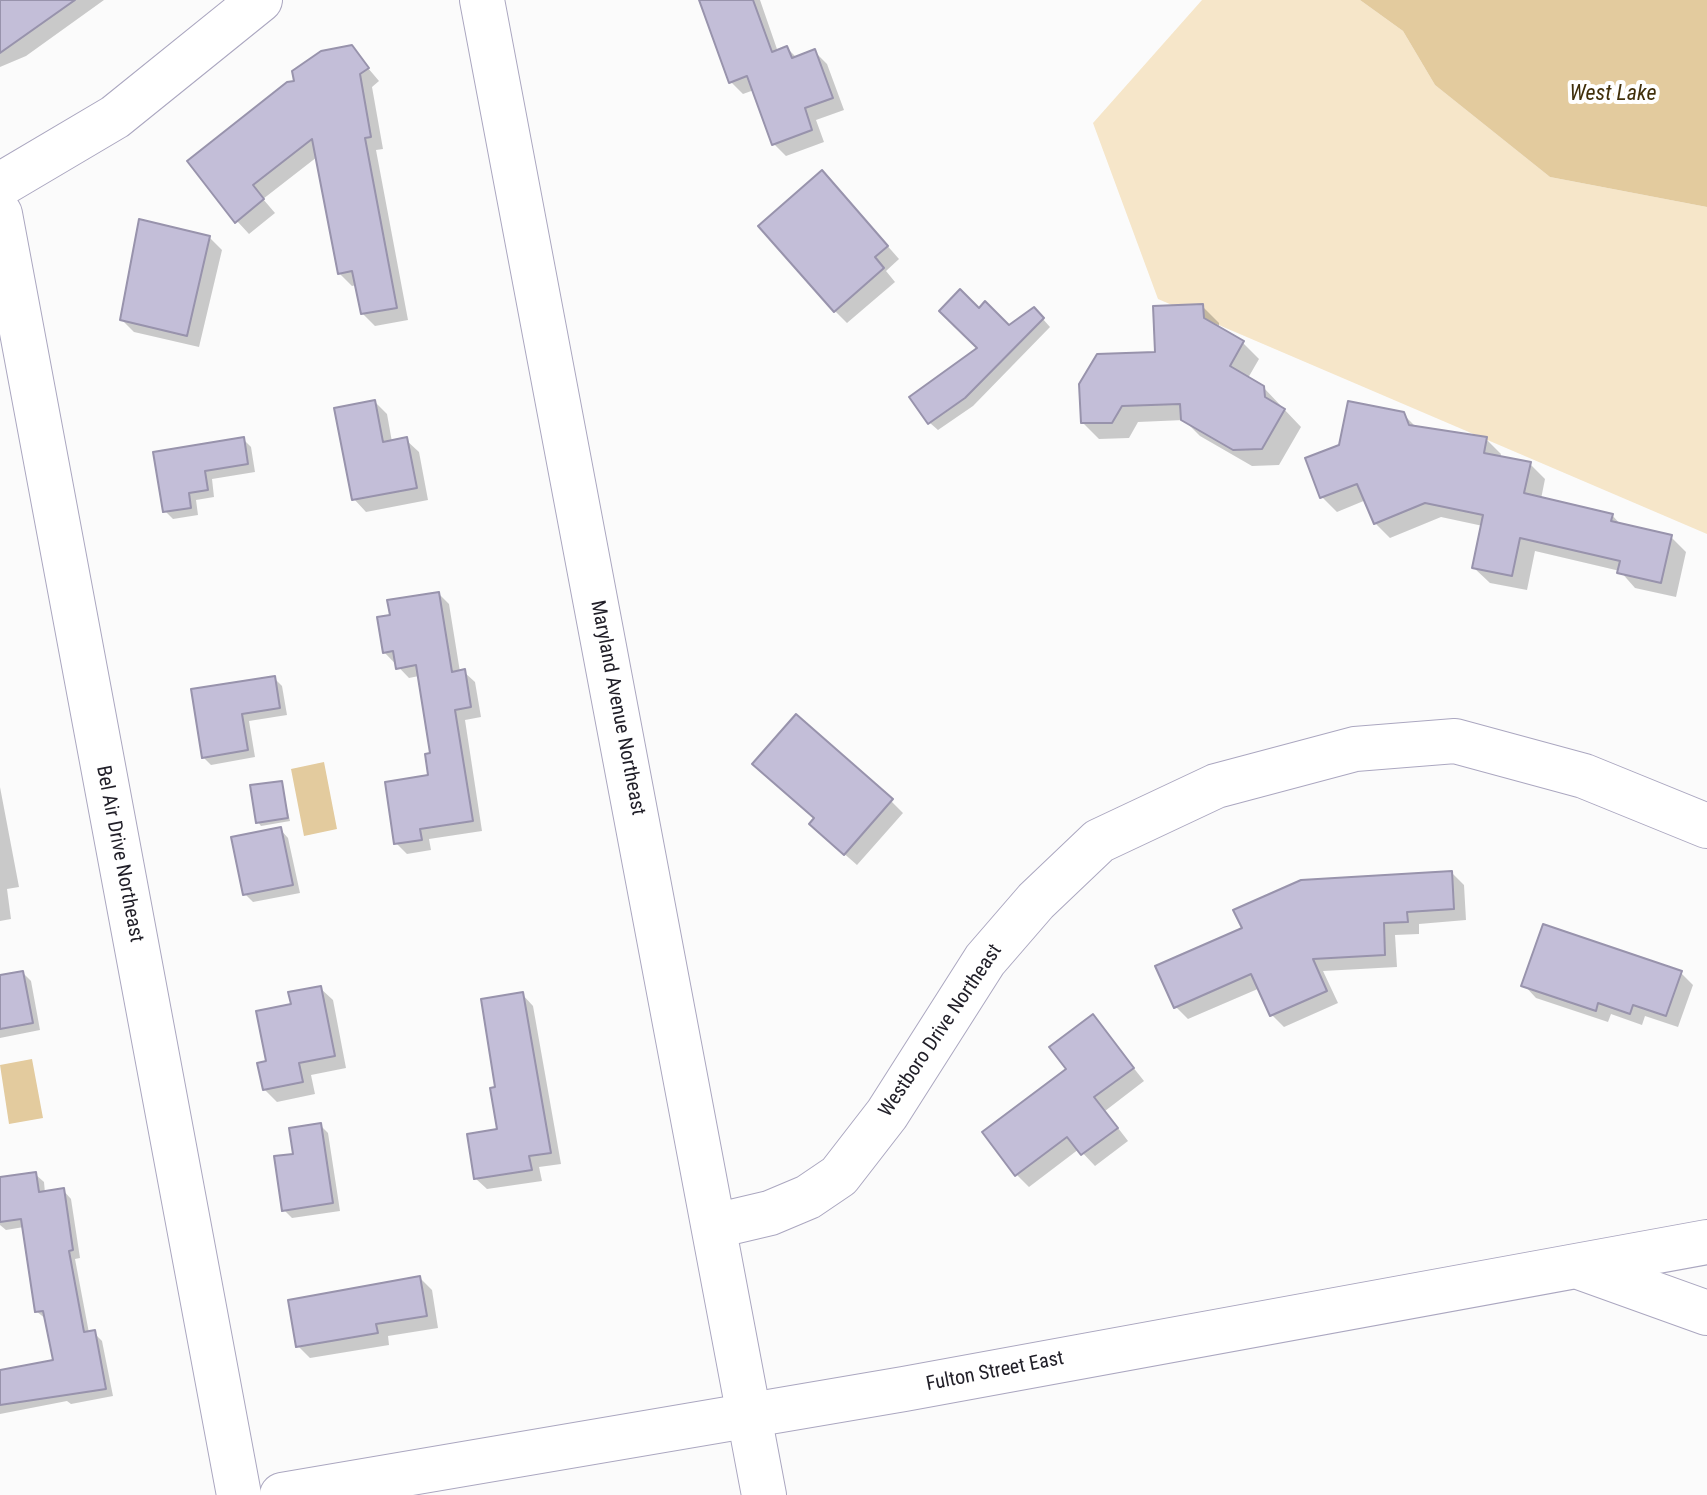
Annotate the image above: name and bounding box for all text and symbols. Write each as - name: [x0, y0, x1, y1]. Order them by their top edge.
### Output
- water label: West Lake: [1570, 81, 1656, 107]
- street label: Maryland Avenue Northeast: [584, 599, 650, 817]
- street label: Bel Air Drive Northeast: [90, 764, 148, 944]
- street label: Westboro Drive Northeast: [874, 940, 1008, 1122]
- street label: Fulton Street East: [924, 1347, 1066, 1397]

